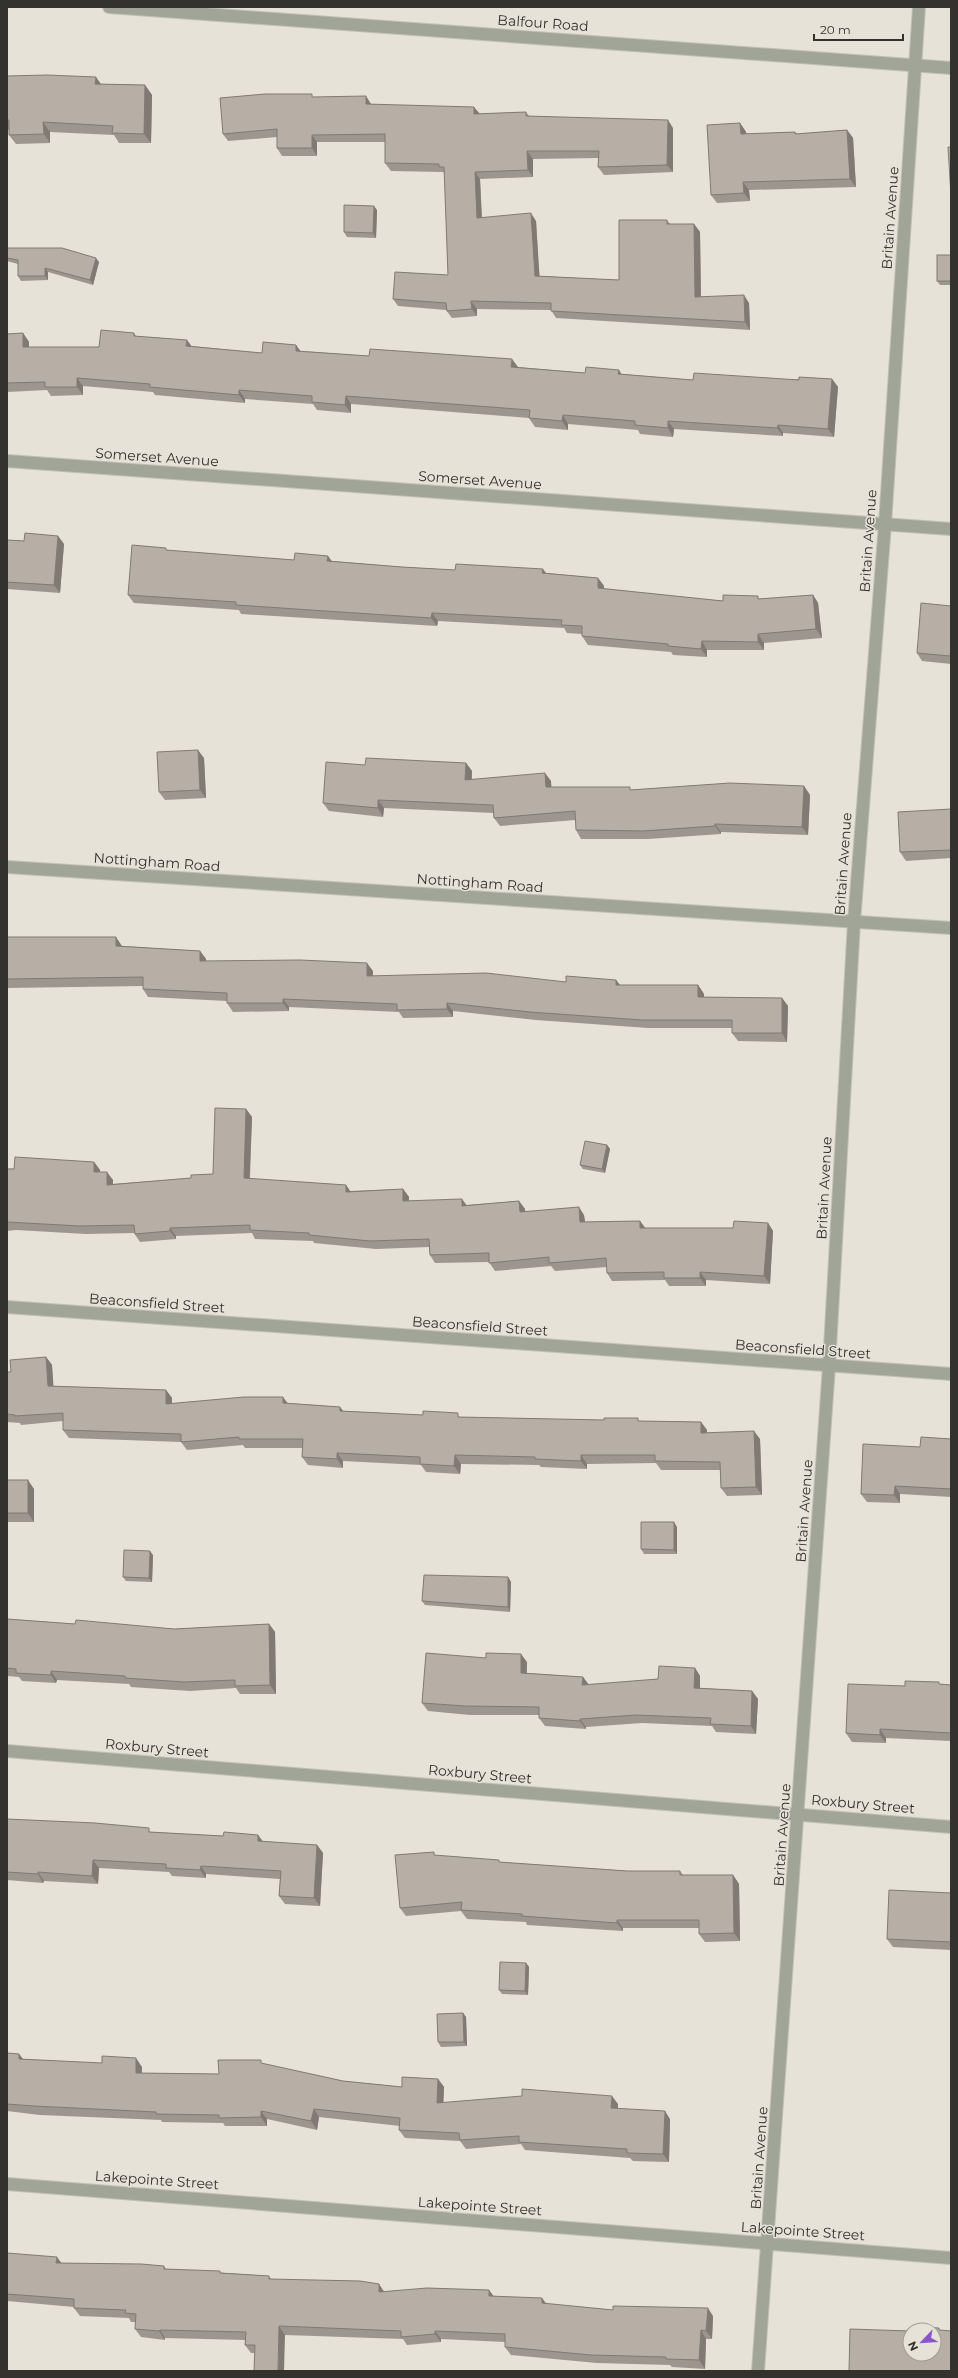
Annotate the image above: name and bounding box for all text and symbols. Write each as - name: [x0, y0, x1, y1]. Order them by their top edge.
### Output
- street label: Balfour Road: [497, 11, 589, 35]
- scale bar: [814, 16, 903, 42]
- text: 20 m: [820, 22, 851, 37]
- street label: Britain Avenue: [877, 166, 903, 270]
- street label: Somerset Avenue: [95, 444, 219, 470]
- street label: Somerset Avenue: [418, 467, 542, 493]
- street label: Britain Avenue: [855, 489, 881, 593]
- street label: Britain Avenue: [830, 812, 856, 916]
- street label: Nottingham Road: [93, 849, 221, 875]
- street label: Nottingham Road: [416, 870, 544, 896]
- street label: Britain Avenue: [812, 1136, 836, 1240]
- street label: Beaconsfield Street: [88, 1289, 226, 1317]
- street label: Beaconsfield Street: [411, 1312, 549, 1340]
- street label: Beaconsfield Street: [734, 1335, 872, 1363]
- street label: Britain Avenue: [791, 1459, 817, 1563]
- street label: Roxbury Street: [104, 1734, 210, 1762]
- street label: Roxbury Street: [427, 1760, 533, 1788]
- street label: Britain Avenue: [769, 1783, 795, 1887]
- street label: Roxbury Street: [810, 1790, 916, 1818]
- street label: Britain Avenue: [746, 2106, 772, 2210]
- street label: Lakepointe Street: [94, 2167, 220, 2193]
- street label: Lakepointe Street: [417, 2193, 543, 2219]
- street label: Lakepointe Street: [740, 2218, 866, 2244]
- north arrow: [902, 2322, 942, 2362]
- text: N: [905, 2339, 921, 2353]

